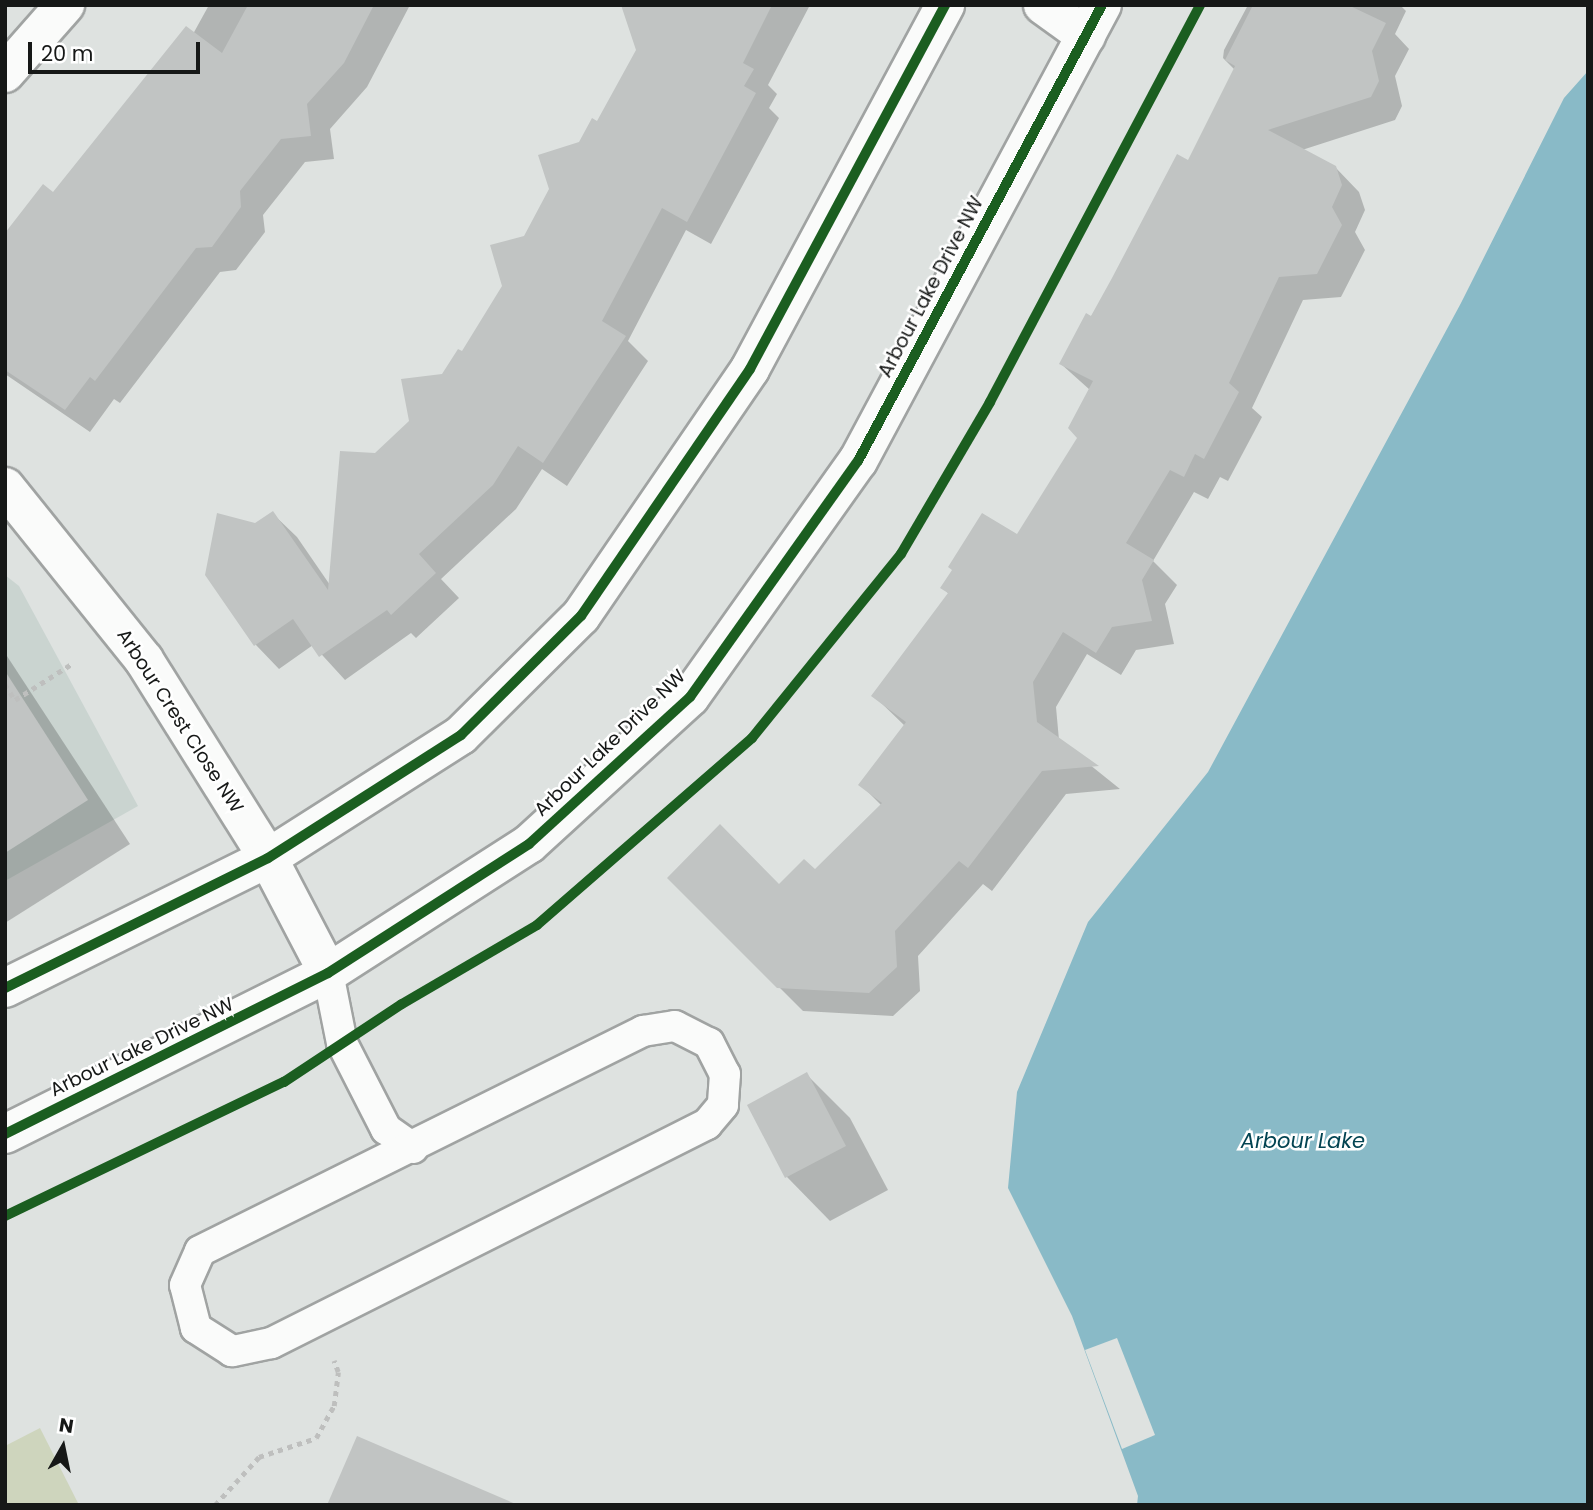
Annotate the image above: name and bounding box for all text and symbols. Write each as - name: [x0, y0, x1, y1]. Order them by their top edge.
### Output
- scale bar: [32, 28, 203, 72]
- text: 20 m: [41, 39, 94, 68]
- street label: Arbour Lake Drive NW: [874, 193, 988, 381]
- street label: Arbour Crest Close NW: [112, 625, 248, 817]
- street label: Arbour Lake Drive NW: [530, 665, 690, 821]
- street label: Arbour Lake Drive NW: [46, 993, 238, 1101]
- water label: Arbour Lake: [1241, 1128, 1365, 1154]
- text: N: [57, 1411, 76, 1440]
- north arrow: [28, 1412, 98, 1482]

